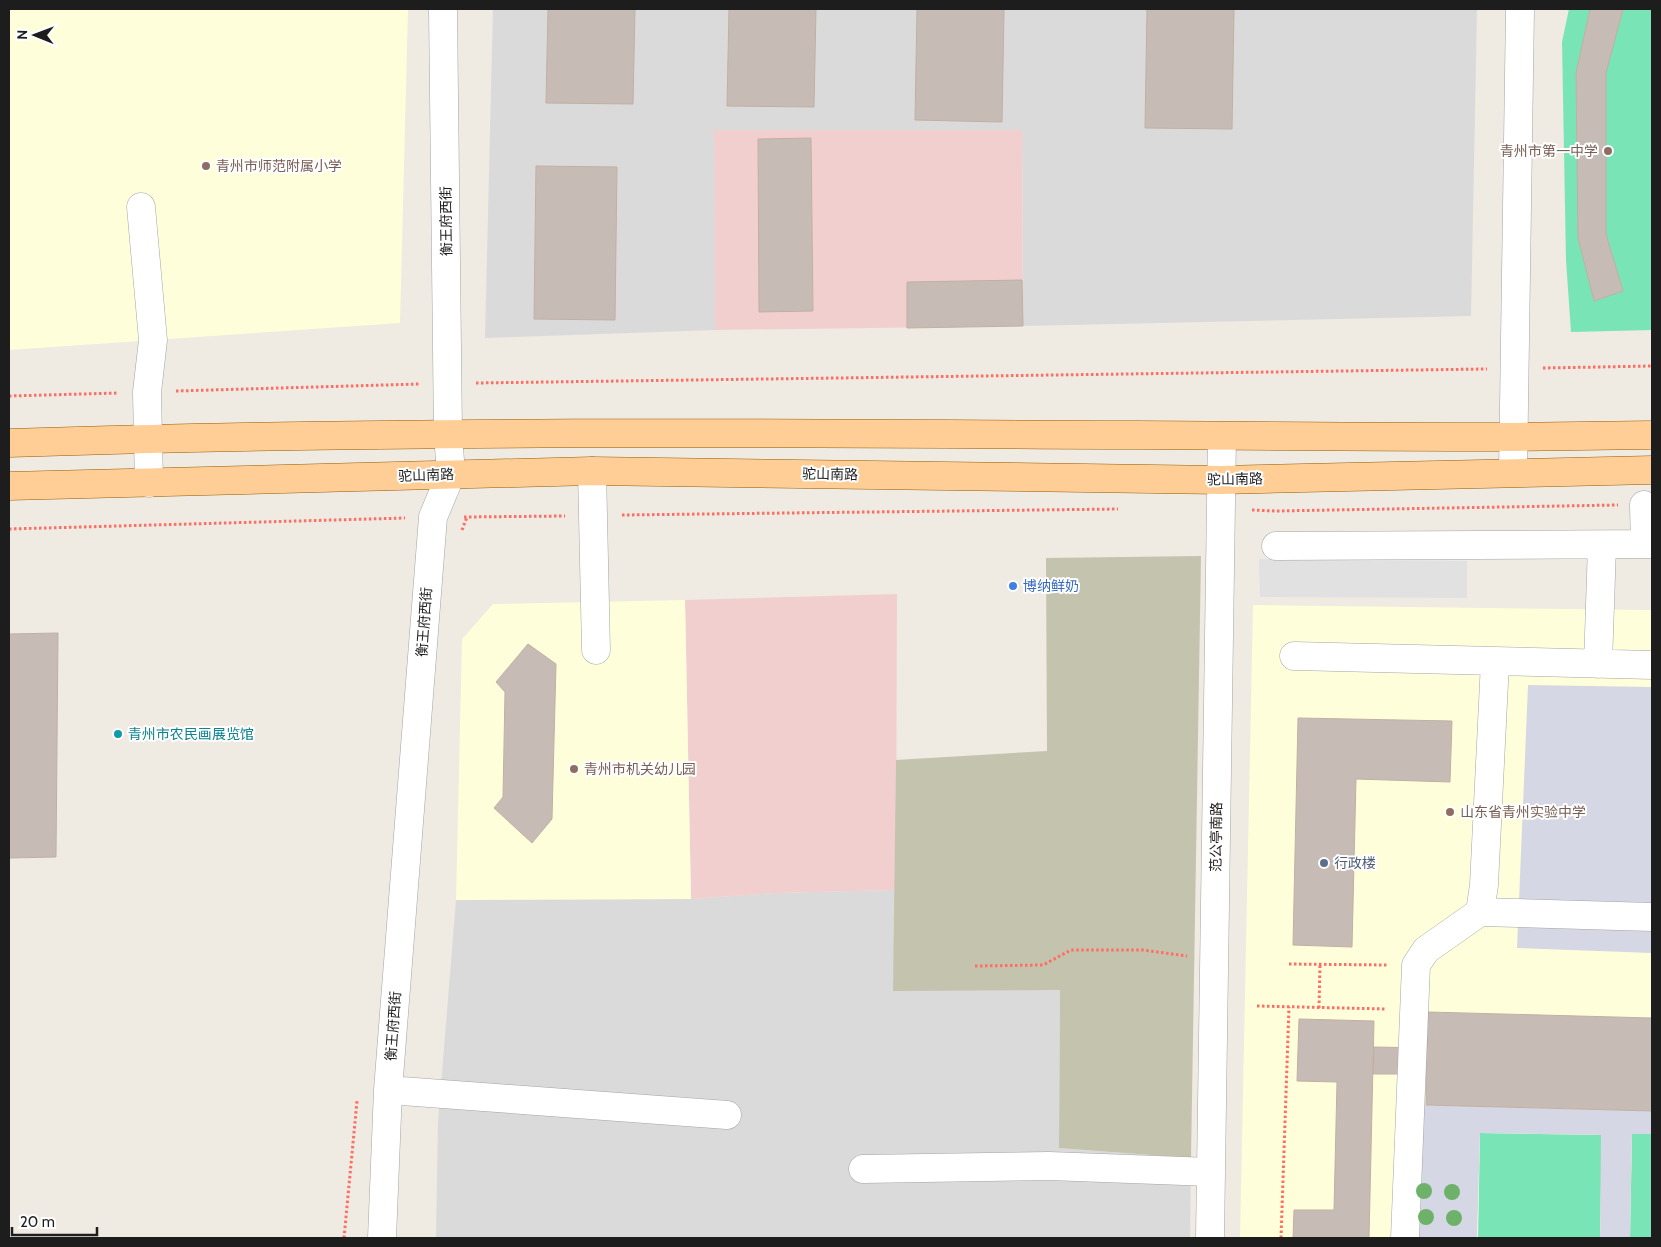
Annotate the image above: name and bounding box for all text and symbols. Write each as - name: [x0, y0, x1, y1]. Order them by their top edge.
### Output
- north arrow: [10, 10, 60, 60]
- text: N: [13, 30, 31, 40]
- place label: 青州市第一中学: [1500, 142, 1598, 160]
- marker: 青州市第一中学: [1602, 145, 1614, 157]
- place label: 青州市师范附属小学: [216, 157, 342, 175]
- marker: 青州市师范附属小学: [200, 160, 212, 172]
- street label: 衡王府西街: [436, 186, 456, 256]
- street label: 驼山南路: [398, 465, 454, 485]
- street label: 驼山南路: [802, 465, 858, 483]
- street label: 驼山南路: [1207, 470, 1263, 488]
- place label: 博纳鲜奶: [1023, 577, 1079, 595]
- marker: 博纳鲜奶: [1007, 580, 1019, 592]
- street label: 衡王府西街: [413, 586, 435, 658]
- place label: 青州市农民画展览馆: [128, 725, 254, 743]
- marker: 青州市农民画展览馆: [112, 728, 124, 740]
- place label: 青州市机关幼儿园: [584, 760, 696, 778]
- marker: 青州市机关幼儿园: [568, 763, 580, 775]
- street label: 范公亭南路: [1206, 802, 1226, 872]
- place label: 山东省青州实验中学: [1460, 803, 1586, 821]
- marker: 山东省青州实验中学: [1444, 806, 1456, 818]
- place label: 行政楼: [1334, 854, 1376, 872]
- marker: 行政楼: [1318, 857, 1330, 869]
- street label: 衡王府西街: [382, 990, 404, 1062]
- scale bar: [12, 1204, 98, 1236]
- text: 20 m: [20, 1213, 55, 1231]

